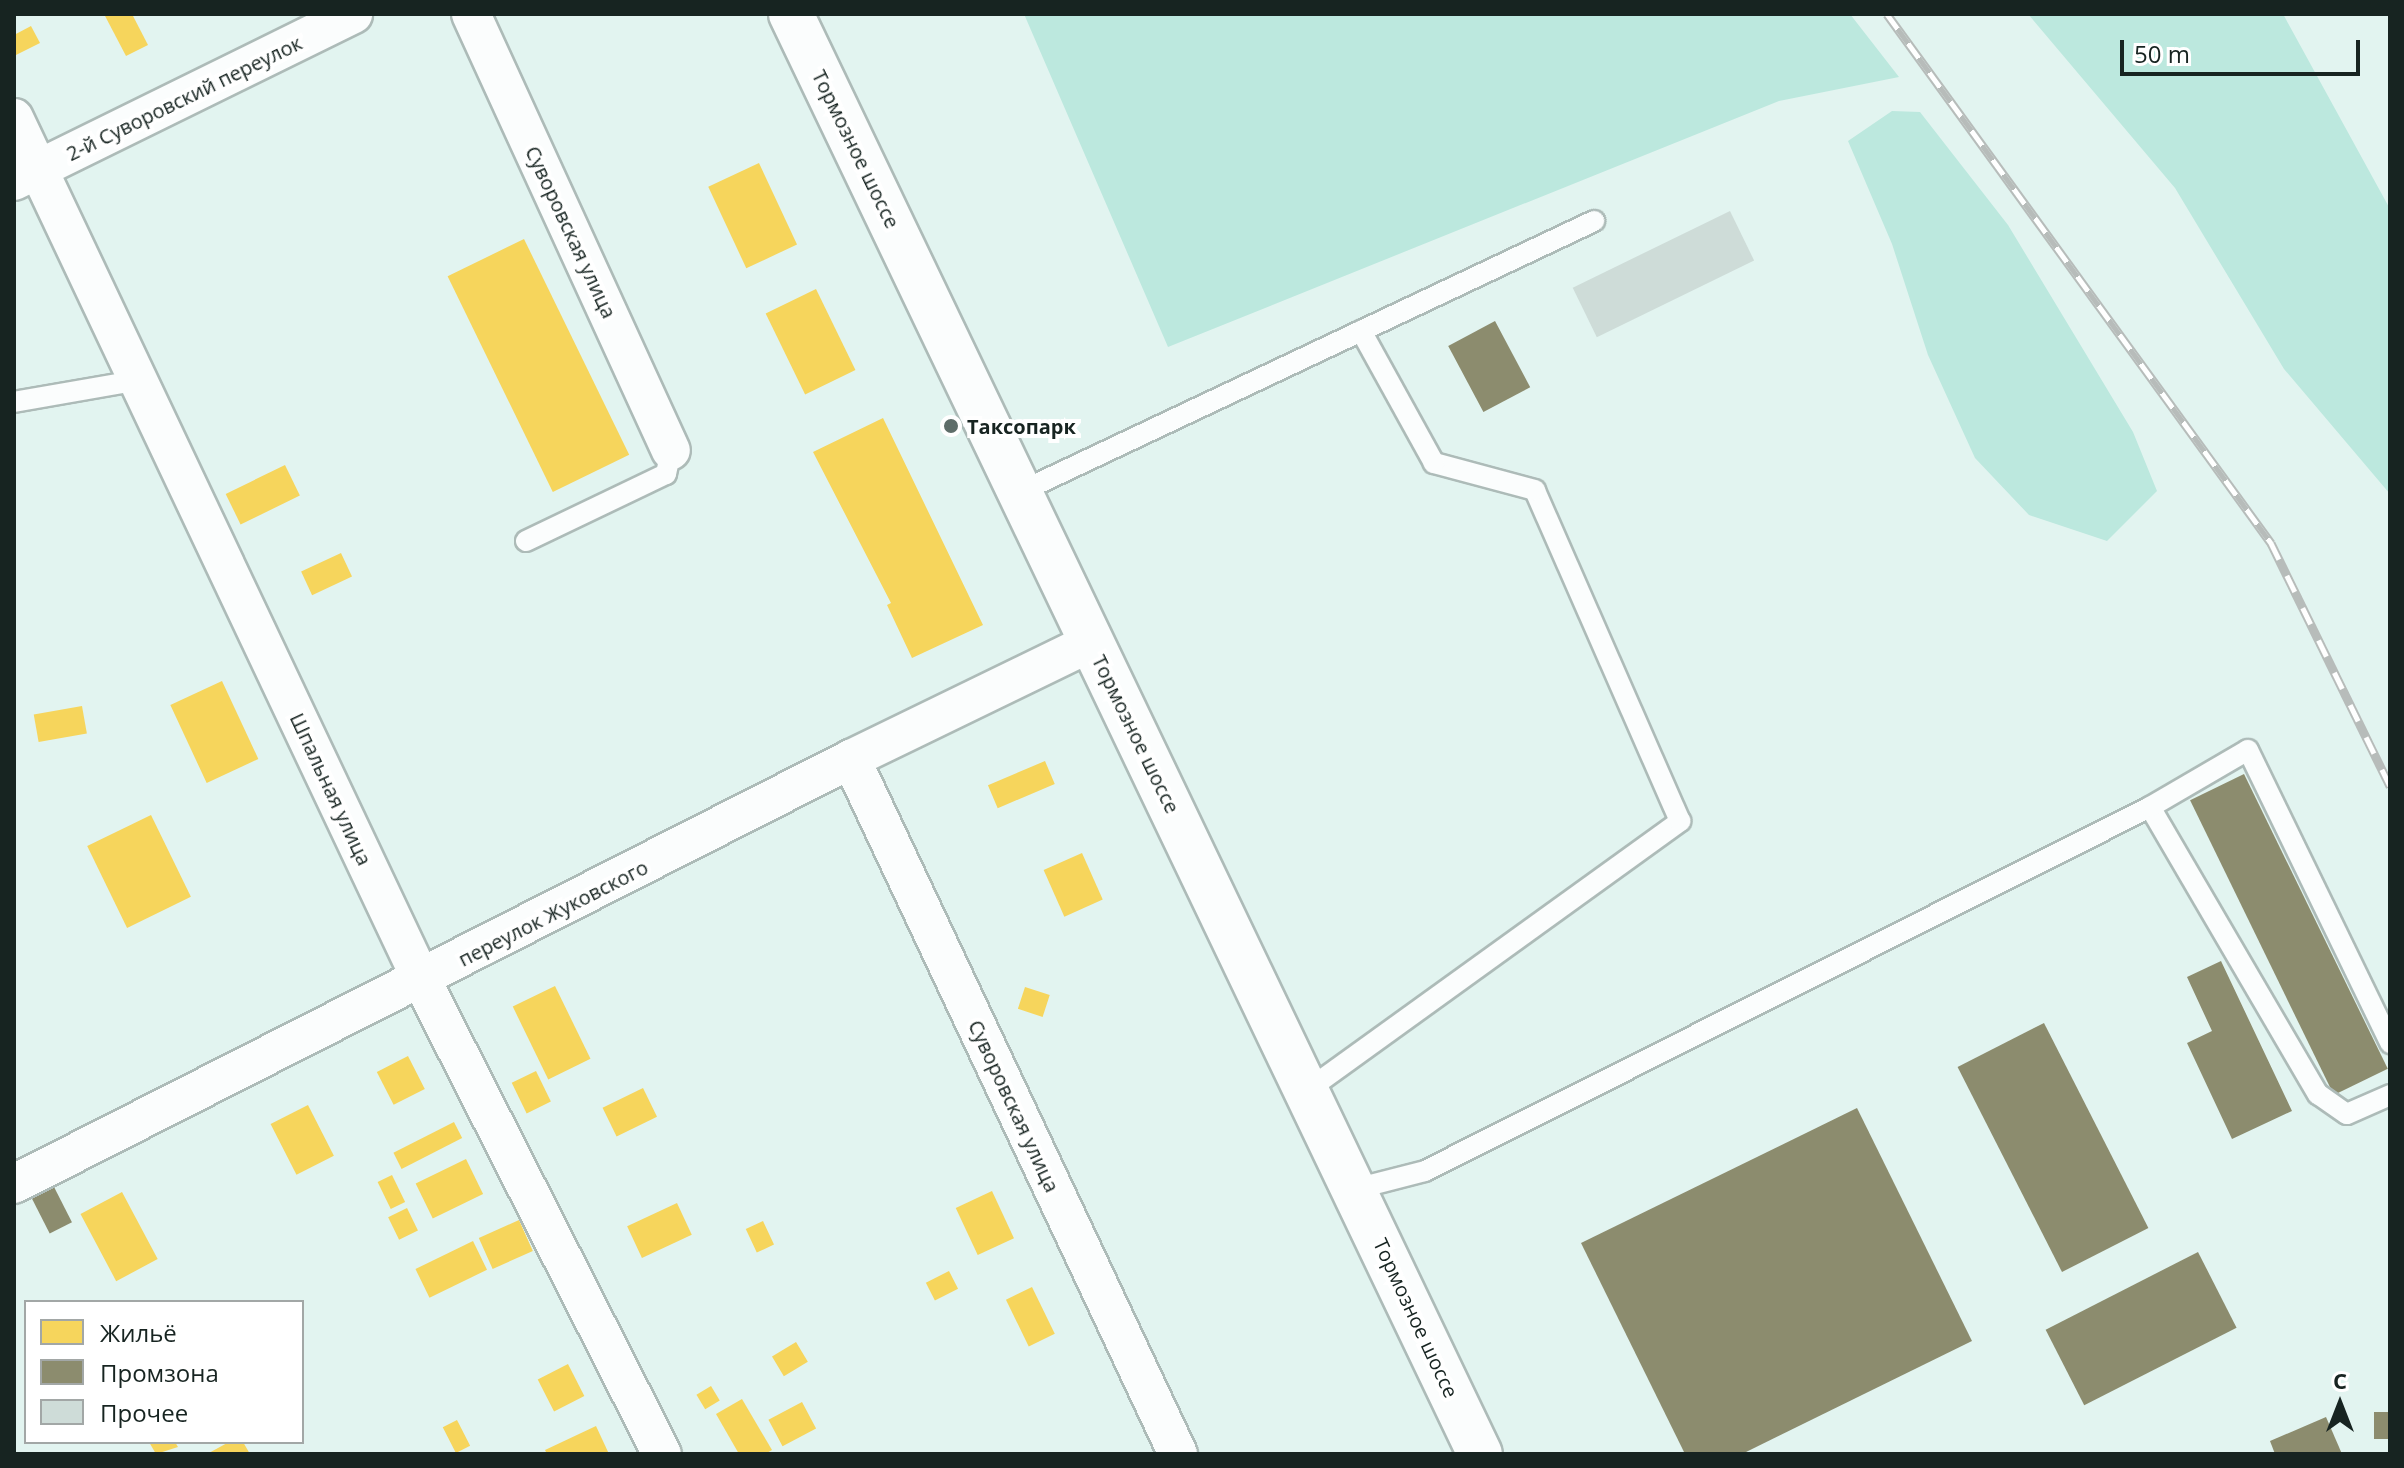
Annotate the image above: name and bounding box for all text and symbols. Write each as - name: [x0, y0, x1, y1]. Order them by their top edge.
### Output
- scale bar: [2124, 24, 2364, 74]
- street label: 2-й Суворовский переулок: [62, 30, 306, 166]
- text: 50 m: [2134, 37, 2190, 70]
- street label: Тормозное шоссе: [807, 66, 905, 232]
- street label: Суворовская улица: [521, 142, 621, 322]
- place label: Таксопарк: [967, 414, 1076, 438]
- marker: Таксопарк: [942, 417, 960, 435]
- street label: Тормозное шоссе: [1087, 651, 1185, 817]
- street label: Шпальная улица: [285, 709, 377, 869]
- street label: переулок Жуковского: [454, 855, 652, 971]
- street label: Суворовская улица: [964, 1016, 1064, 1196]
- street label: Тормозное шоссе: [1369, 1235, 1463, 1401]
- legend: [24, 1300, 304, 1444]
- text: Жильё: [100, 1316, 177, 1349]
- text: Промзона: [100, 1356, 219, 1389]
- north arrow: [2300, 1364, 2380, 1444]
- text: С: [2333, 1365, 2347, 1395]
- text: Прочее: [100, 1396, 188, 1429]

